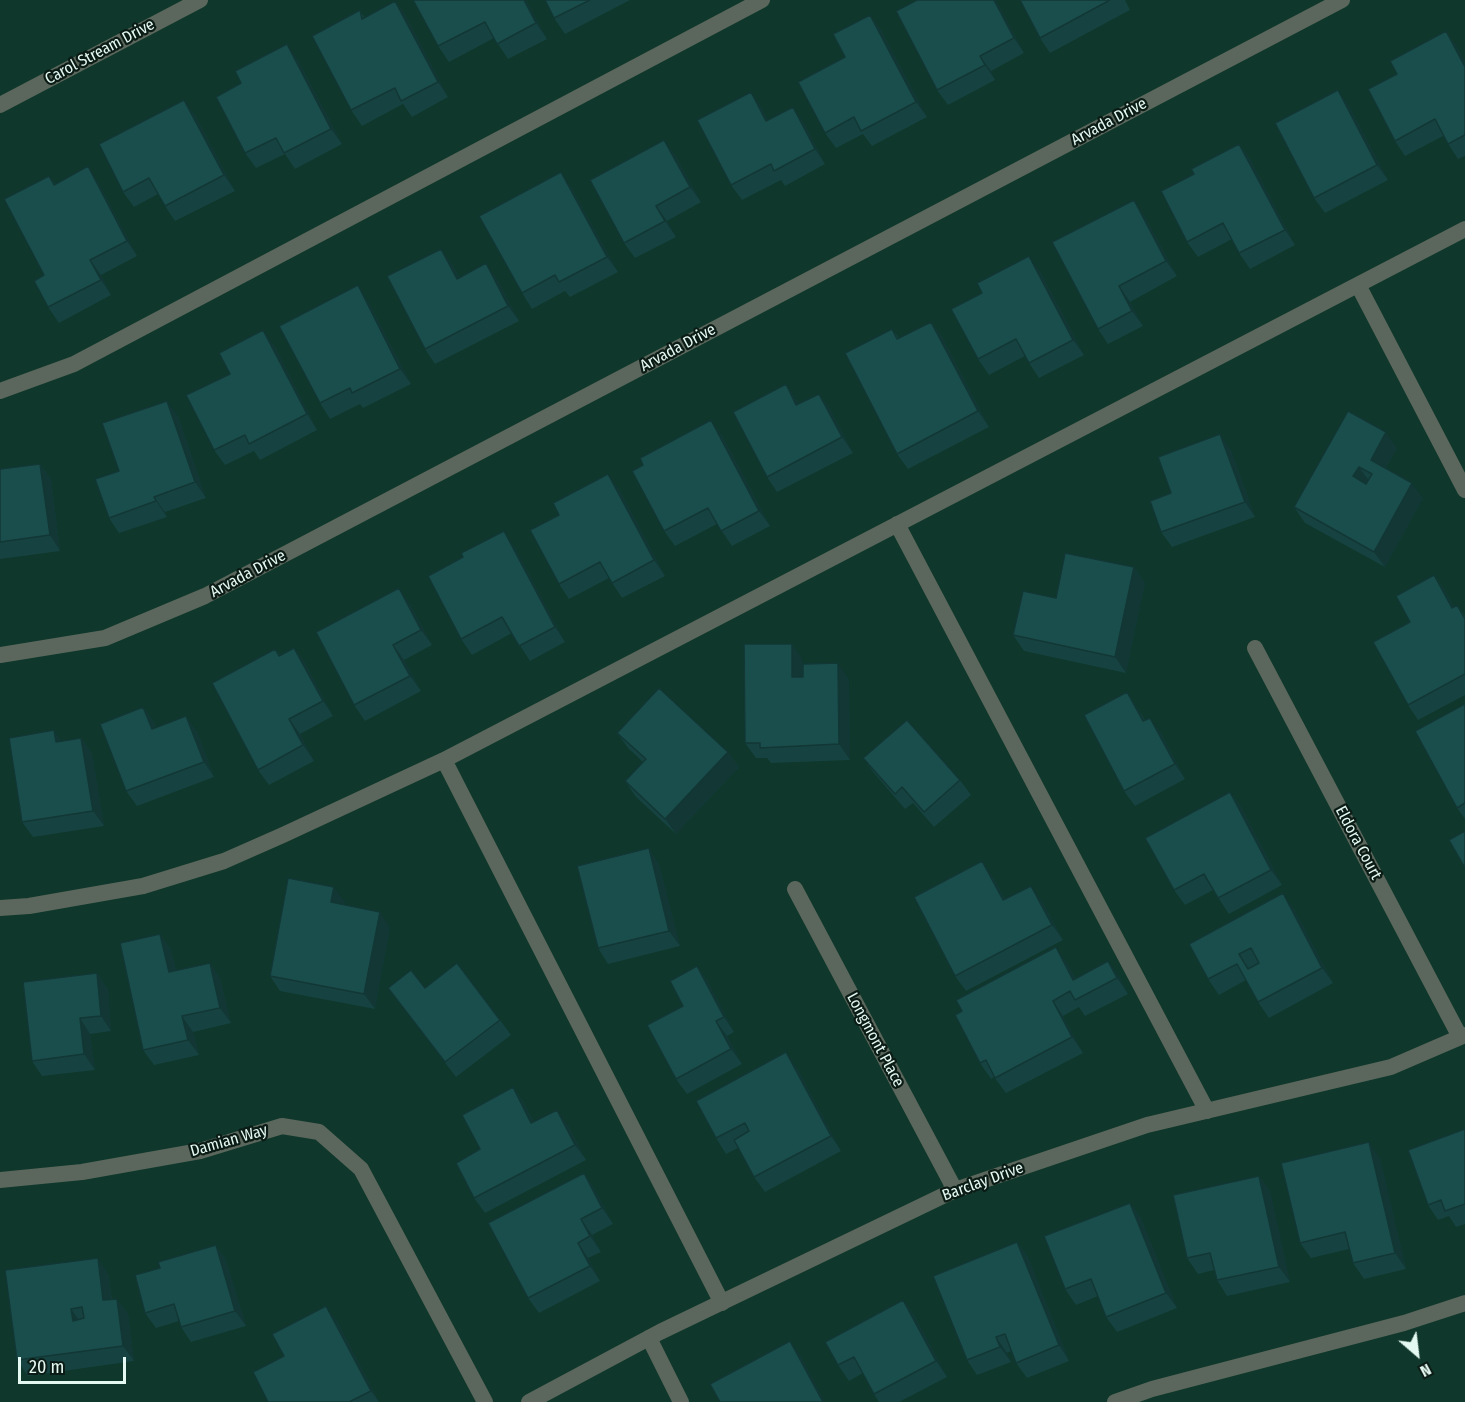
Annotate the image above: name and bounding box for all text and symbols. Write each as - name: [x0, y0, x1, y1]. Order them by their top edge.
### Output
- street label: Carol Stream Drive: [42, 15, 158, 89]
- street label: Arvada Drive: [1068, 94, 1150, 150]
- street label: Arvada Drive: [637, 320, 719, 376]
- street label: Arvada Drive: [207, 546, 289, 602]
- street label: Eldora Court: [1331, 803, 1385, 883]
- street label: Longmont Place: [842, 990, 908, 1090]
- street label: Damian Way: [188, 1121, 270, 1161]
- street label: Barclay Drive: [940, 1158, 1026, 1206]
- north arrow: [1387, 1324, 1447, 1384]
- scale bar: [21, 1345, 129, 1383]
- text: 20 m: [29, 1356, 64, 1378]
- text: N: [1417, 1360, 1434, 1381]

